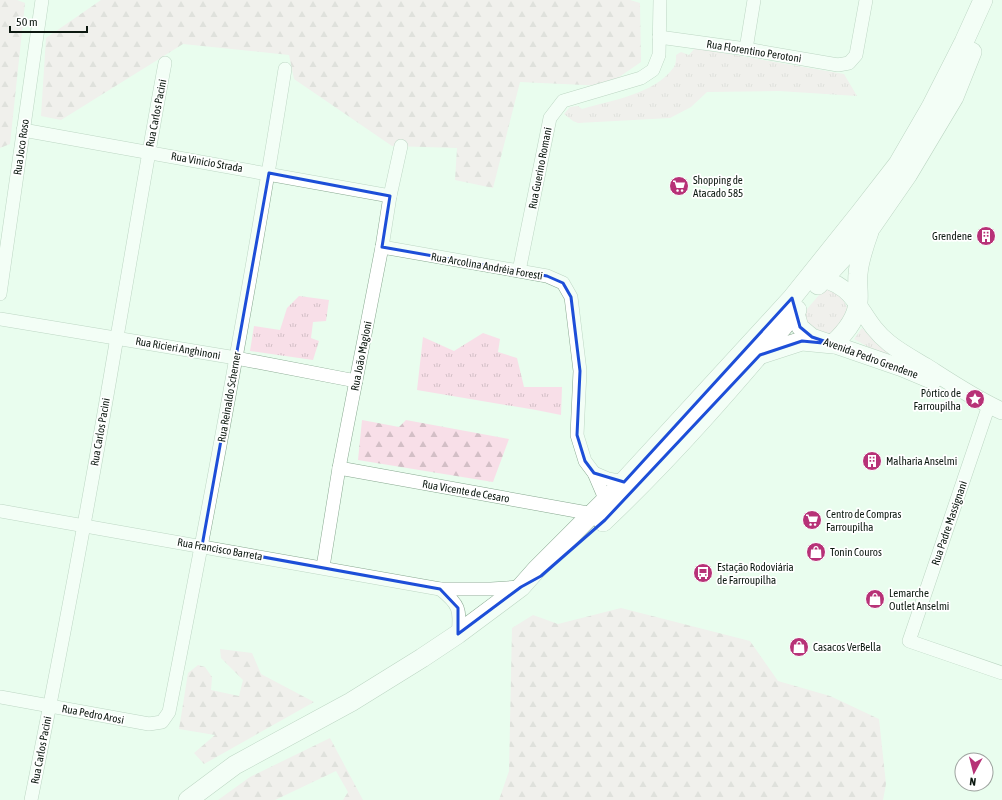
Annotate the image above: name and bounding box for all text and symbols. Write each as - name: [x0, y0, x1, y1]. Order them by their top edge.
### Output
- scale bar: [10, 8, 87, 34]
- text: 50 m: [16, 15, 38, 29]
- street label: Rua Florentino Perotoni: [706, 38, 802, 64]
- street label: Rua Carlos Pacini: [144, 78, 168, 148]
- street label: Rua Joco Roso: [11, 118, 31, 176]
- street label: Rua Guerino Romani: [526, 126, 554, 210]
- street label: Rua Vinicio Strada: [170, 150, 244, 174]
- place label: Shopping de Atacado 585: [693, 174, 743, 199]
- supermarket icon: Shopping de Atacado 585: [668, 175, 690, 197]
- building icon: Grendene: [975, 225, 997, 247]
- place label: Grendene: [932, 230, 972, 242]
- street label: Rua Arcolina Andréia Foresti: [430, 250, 544, 282]
- street label: Rua João Magioni: [348, 320, 374, 392]
- street label: Rua Ricieri Anghinoni: [135, 335, 221, 361]
- street label: Avenida Pedro Grendene: [822, 335, 920, 381]
- street label: Rua Reinaldo Scherner: [215, 350, 243, 443]
- place label: Pórtico de Farroupilha: [914, 387, 961, 412]
- place icon: Pórtico de Farroupilha: [964, 388, 986, 410]
- street label: Rua Carlos Pacini: [88, 397, 112, 467]
- building icon: Malharia Anselmi: [861, 450, 883, 472]
- place label: Malharia Anselmi: [886, 455, 957, 467]
- street label: Rua Vicente de Cesaro: [421, 477, 511, 505]
- street label: Rua Padre Massignani: [929, 479, 969, 567]
- place label: Centro de Compras Farroupilha: [826, 508, 901, 533]
- supermarket icon: Centro de Compras Farroupilha: [801, 509, 823, 531]
- street label: Rua Francisco Barreta: [176, 536, 264, 562]
- shop icon: Tonin Couros: [805, 541, 827, 563]
- place label: Tonin Couros: [830, 546, 882, 558]
- place label: Estação Rodoviária de Farroupilha: [717, 561, 794, 586]
- bus stop icon: Estação Rodoviária de Farroupilha: [692, 562, 714, 584]
- place label: Lemarche Outlet Anselmi: [889, 587, 949, 612]
- shop icon: Lemarche Outlet Anselmi: [864, 588, 886, 610]
- shop icon: Casacos VerBella: [788, 636, 810, 658]
- place label: Casacos VerBella: [813, 641, 881, 653]
- street label: Rua Pedro Arosi: [61, 702, 125, 726]
- street label: Rua Carlos Pacini: [29, 715, 53, 785]
- north arrow: [954, 752, 994, 792]
- text: N: [969, 776, 977, 788]

